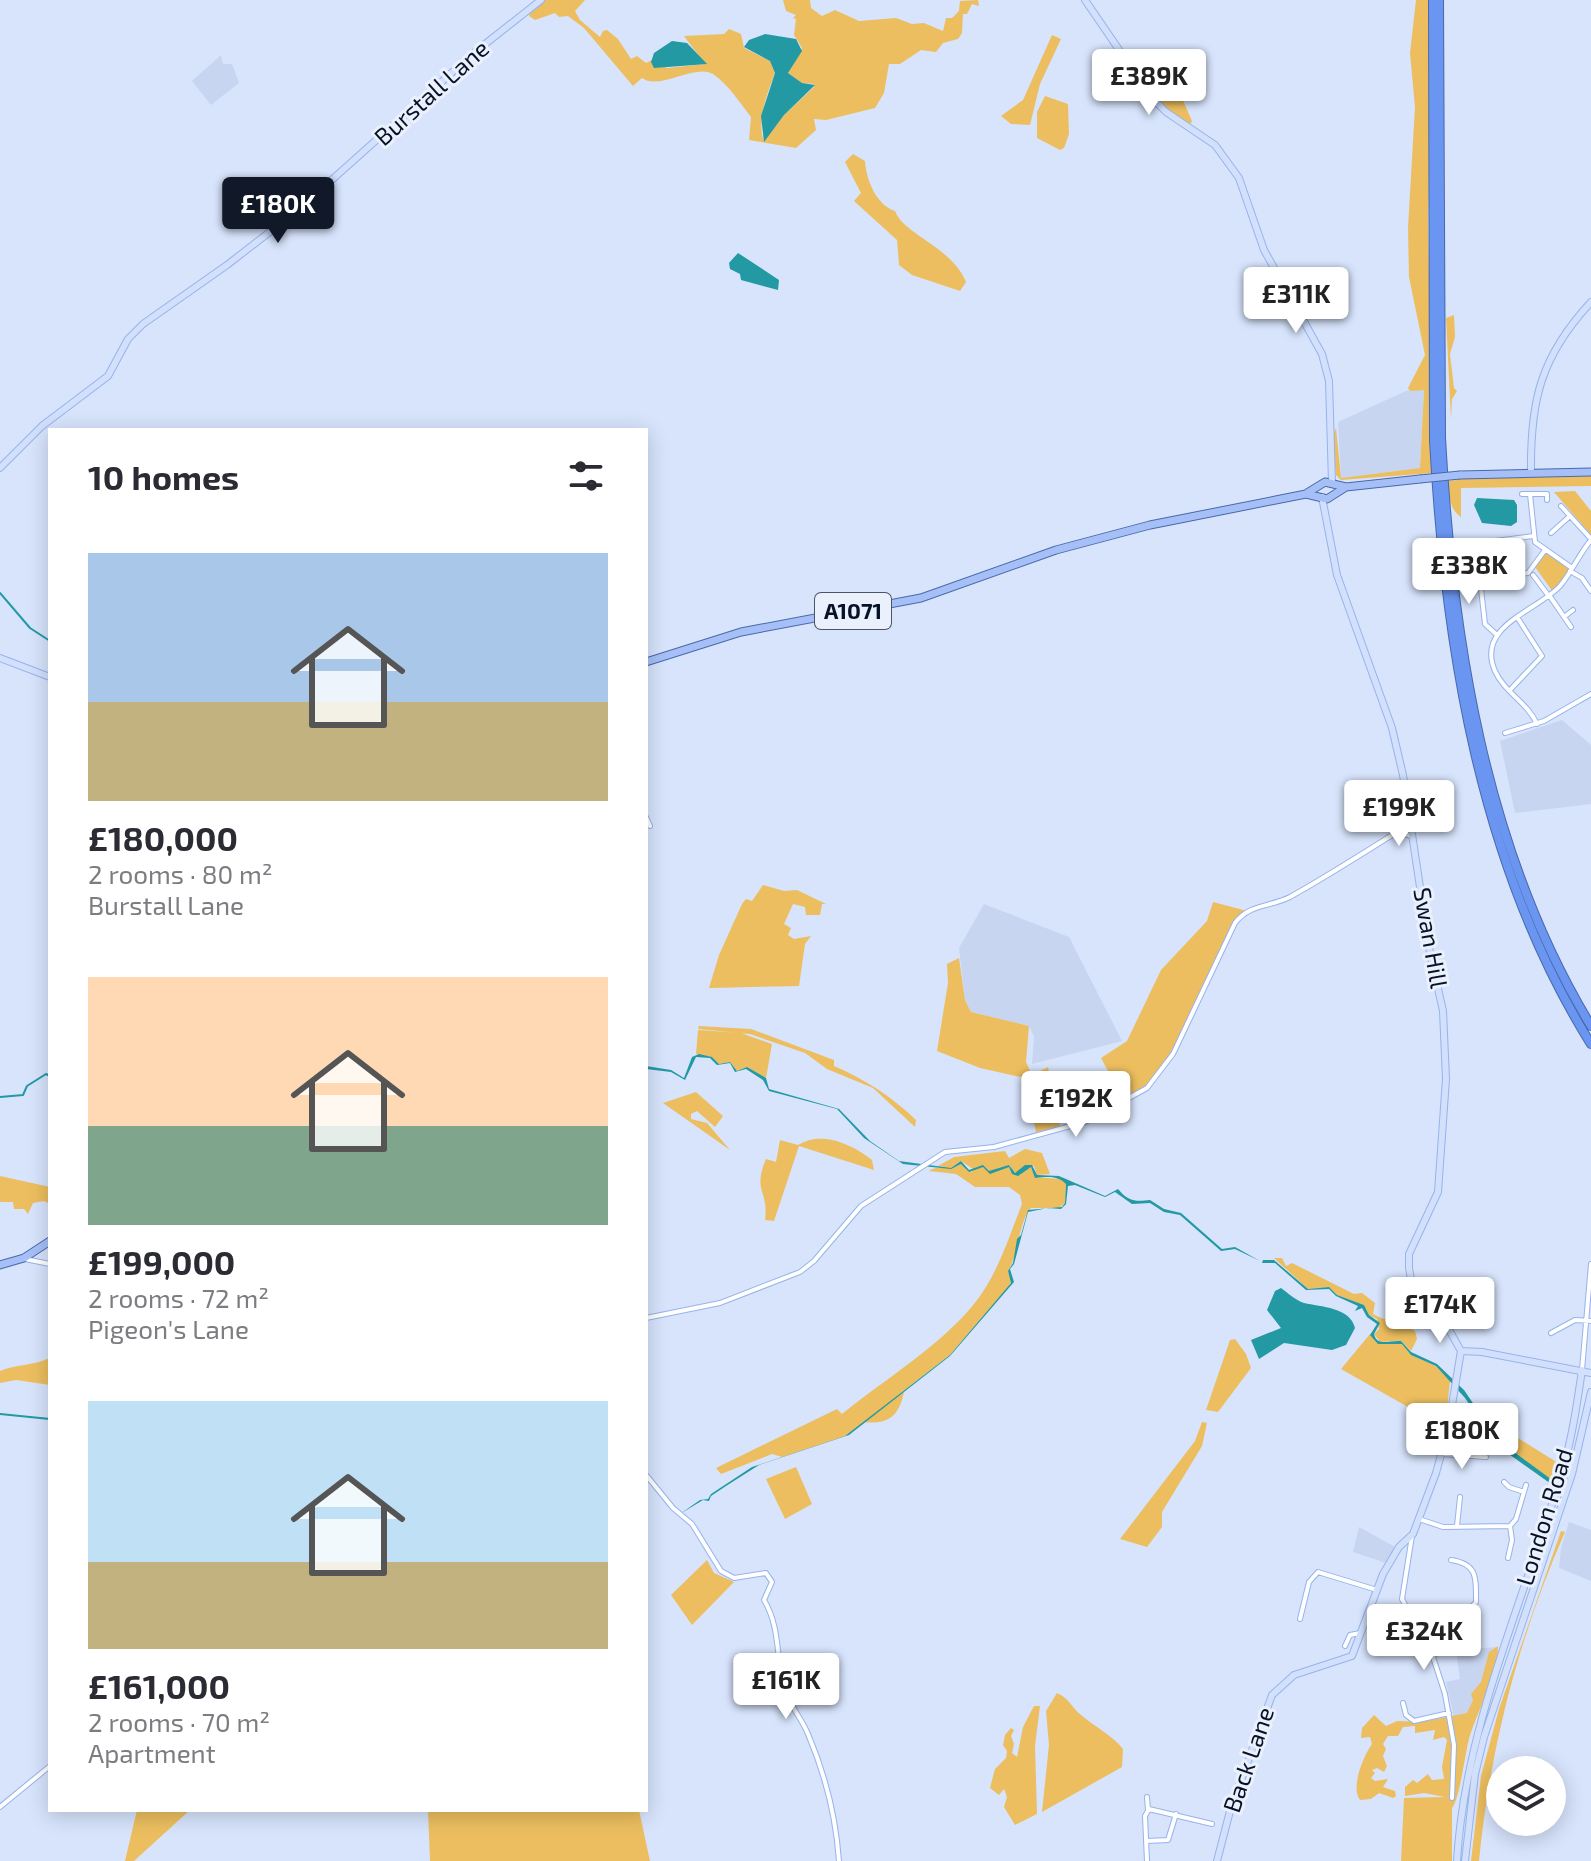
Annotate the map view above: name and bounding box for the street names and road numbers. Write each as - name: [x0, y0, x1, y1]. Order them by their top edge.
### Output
- street label: Burstall Lane: [368, 33, 494, 151]
- road number: A1071: [815, 593, 891, 629]
- street label: Swan Hill: [1408, 885, 1455, 990]
- street label: London Road: [1509, 1445, 1578, 1589]
- street label: Back Lane: [1216, 1703, 1279, 1816]

